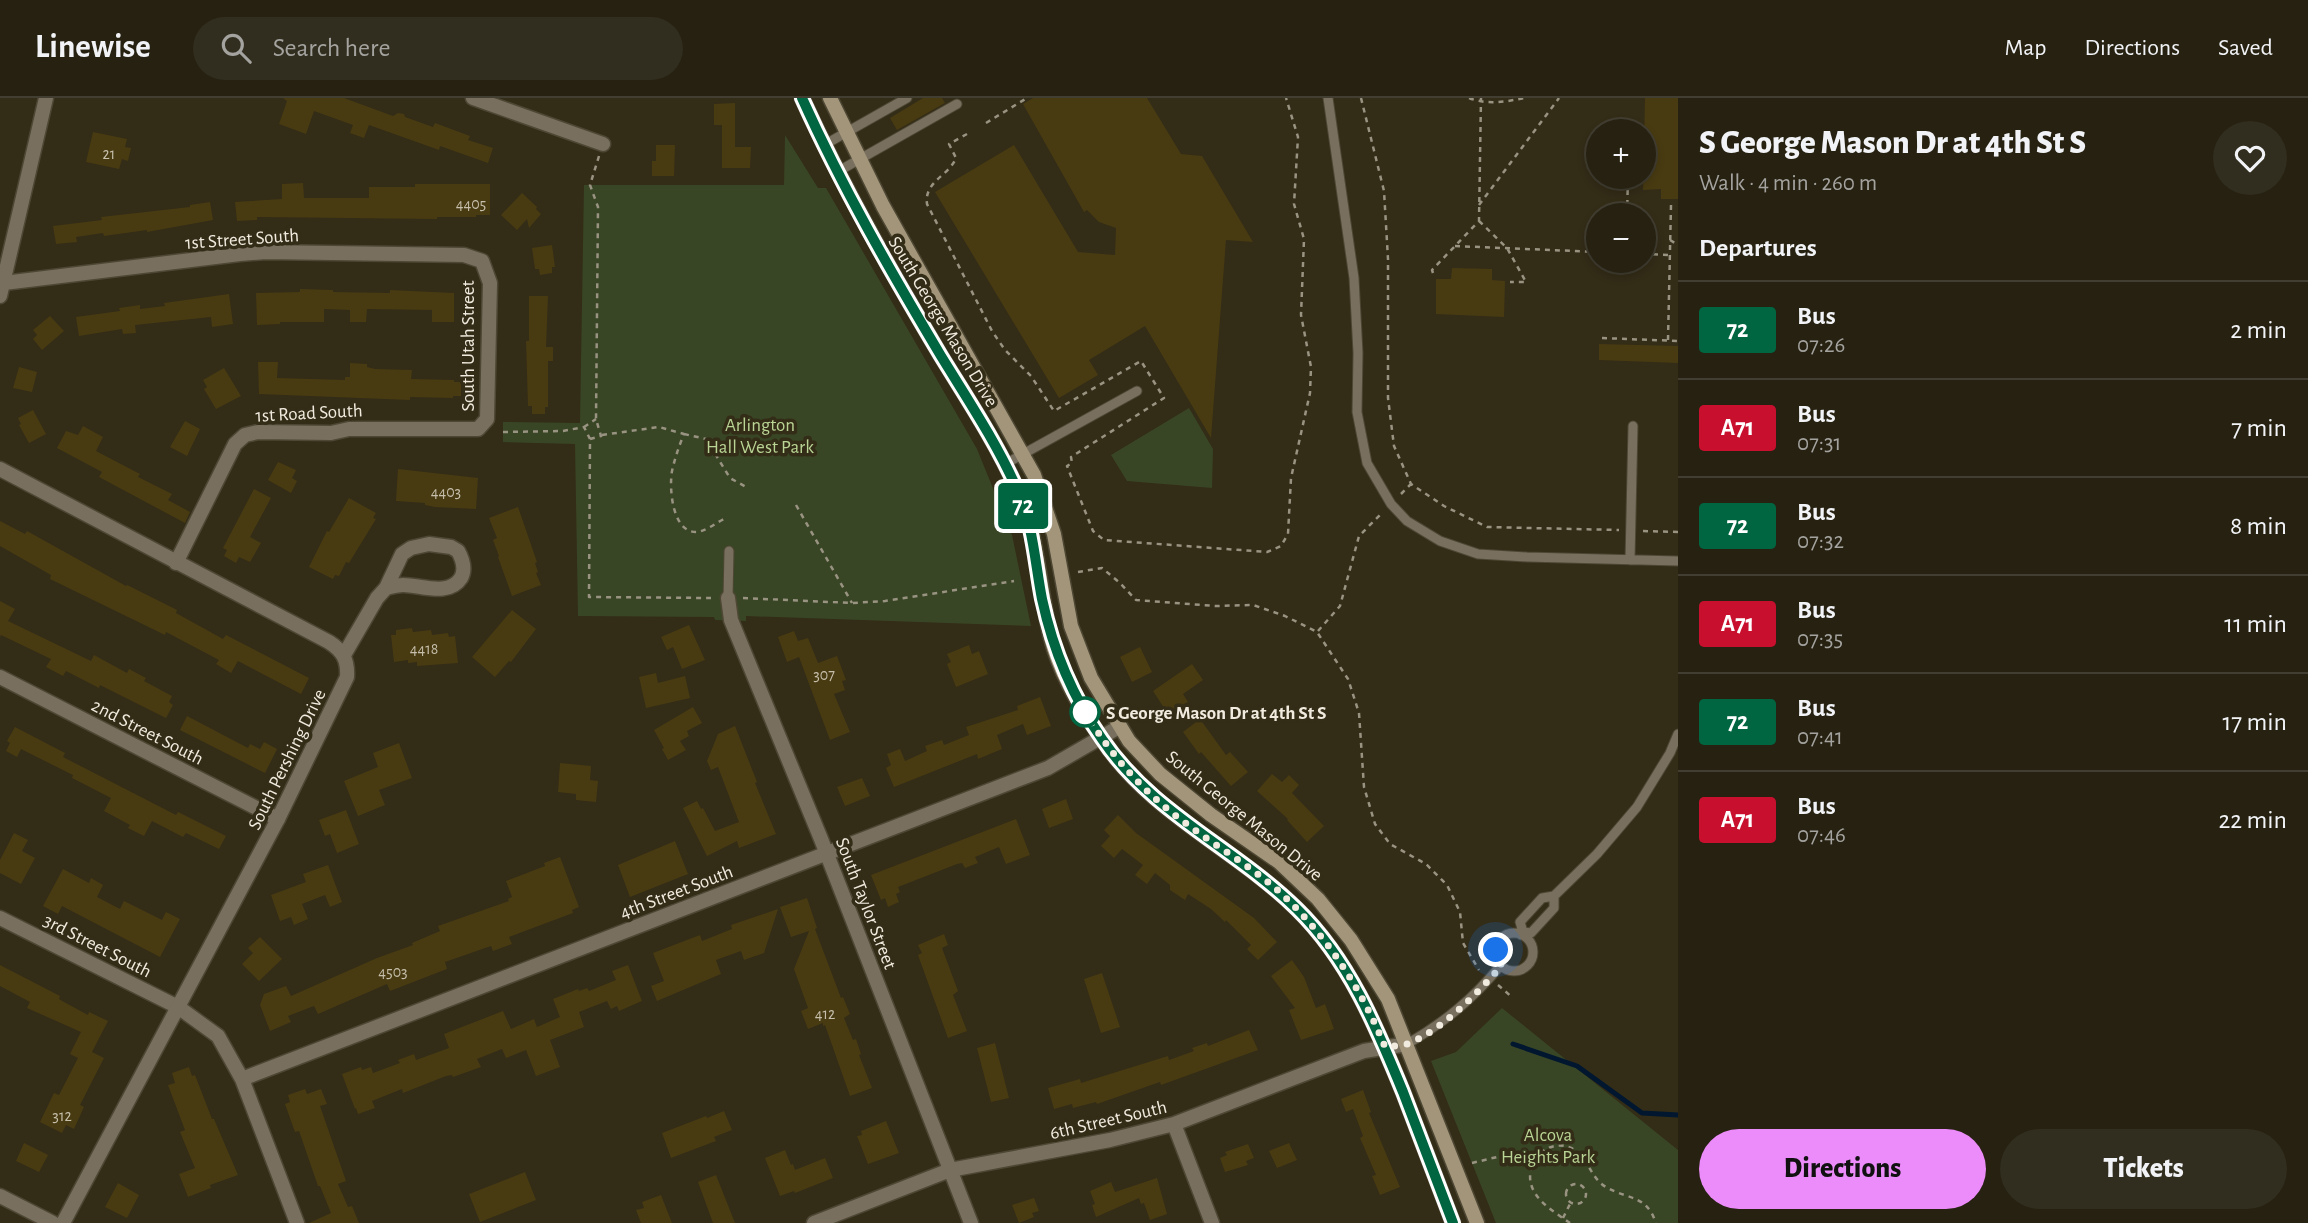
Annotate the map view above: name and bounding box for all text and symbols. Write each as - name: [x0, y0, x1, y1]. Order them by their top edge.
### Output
- search box: [193, 17, 683, 80]
- icon: search: [217, 29, 255, 67]
- text: Linewise: [35, 31, 151, 64]
- text: Search here: [273, 35, 390, 61]
- text: Map: [2004, 36, 2046, 60]
- text: Directions: [2084, 36, 2180, 60]
- text: Saved: [2218, 36, 2273, 60]
- map controls: [1586, 119, 1656, 273]
- button: +: [1586, 119, 1656, 189]
- button: heart: [2213, 121, 2287, 195]
- text: S George Mason Dr at 4th St S: [1699, 127, 2086, 160]
- house number: 21: [103, 146, 115, 162]
- text: Walk · 4 min · 260 m: [1699, 172, 1877, 195]
- house number: 4405: [456, 196, 486, 212]
- button: −: [1586, 203, 1656, 273]
- street label: 1st Street South: [184, 226, 300, 253]
- street label: South George Mason Drive: [884, 233, 1001, 410]
- text: Departures: [1699, 235, 1817, 261]
- street label: South Utah Street: [459, 280, 478, 412]
- text: Bus: [1797, 303, 1836, 329]
- text: 2 min: [2230, 317, 2287, 343]
- text: 72: [1727, 318, 1748, 342]
- text: 07:26: [1797, 334, 1845, 357]
- street label: 1st Road South: [255, 401, 363, 426]
- text: Bus: [1797, 401, 1836, 427]
- text: 7 min: [2231, 415, 2287, 441]
- park label: Arlington Hall West Park: [706, 416, 814, 457]
- text: A71: [1721, 416, 1754, 440]
- text: 07:31: [1797, 432, 1841, 455]
- line badge: 72: [992, 483, 1054, 529]
- house number: 4403: [431, 484, 461, 500]
- text: 72: [1012, 494, 1034, 518]
- text: Bus: [1797, 499, 1836, 525]
- text: 8 min: [2230, 513, 2287, 539]
- text: 72: [1727, 514, 1748, 538]
- text: 07:32: [1797, 530, 1844, 553]
- text: Bus: [1797, 597, 1836, 623]
- text: 11 min: [2224, 611, 2287, 637]
- text: A71: [1721, 612, 1754, 636]
- text: 07:35: [1797, 628, 1843, 651]
- house number: 4418: [410, 641, 438, 657]
- house number: 307: [813, 667, 835, 683]
- street label: South Pershing Drive: [245, 686, 330, 833]
- text: Bus: [1797, 695, 1836, 721]
- street label: 2nd Street South: [88, 696, 206, 769]
- marker: S George Mason Dr at 4th St S: [1070, 697, 1100, 727]
- place label: S George Mason Dr at 4th St S: [1106, 704, 1326, 723]
- text: 17 min: [2222, 709, 2287, 735]
- text: 72: [1727, 710, 1748, 734]
- text: 07:41: [1797, 726, 1843, 749]
- street label: South George Mason Drive: [1162, 747, 1326, 885]
- text: Bus: [1797, 793, 1836, 819]
- text: 22 min: [2219, 807, 2287, 833]
- text: A71: [1721, 808, 1754, 832]
- text: 07:46: [1797, 824, 1846, 847]
- street label: South Taylor Street: [832, 835, 899, 972]
- street label: 4th Street South: [617, 862, 736, 923]
- street label: 3rd Street South: [40, 911, 154, 982]
- your location: [1478, 932, 1513, 967]
- house number: 4503: [378, 964, 408, 980]
- house number: 412: [815, 1006, 835, 1022]
- street label: 6th Street South: [1048, 1098, 1169, 1143]
- house number: 312: [52, 1108, 72, 1124]
- park label: Alcova Heights Park: [1501, 1126, 1595, 1167]
- button: Directions: [1699, 1129, 1986, 1209]
- button: Tickets: [2000, 1129, 2287, 1209]

